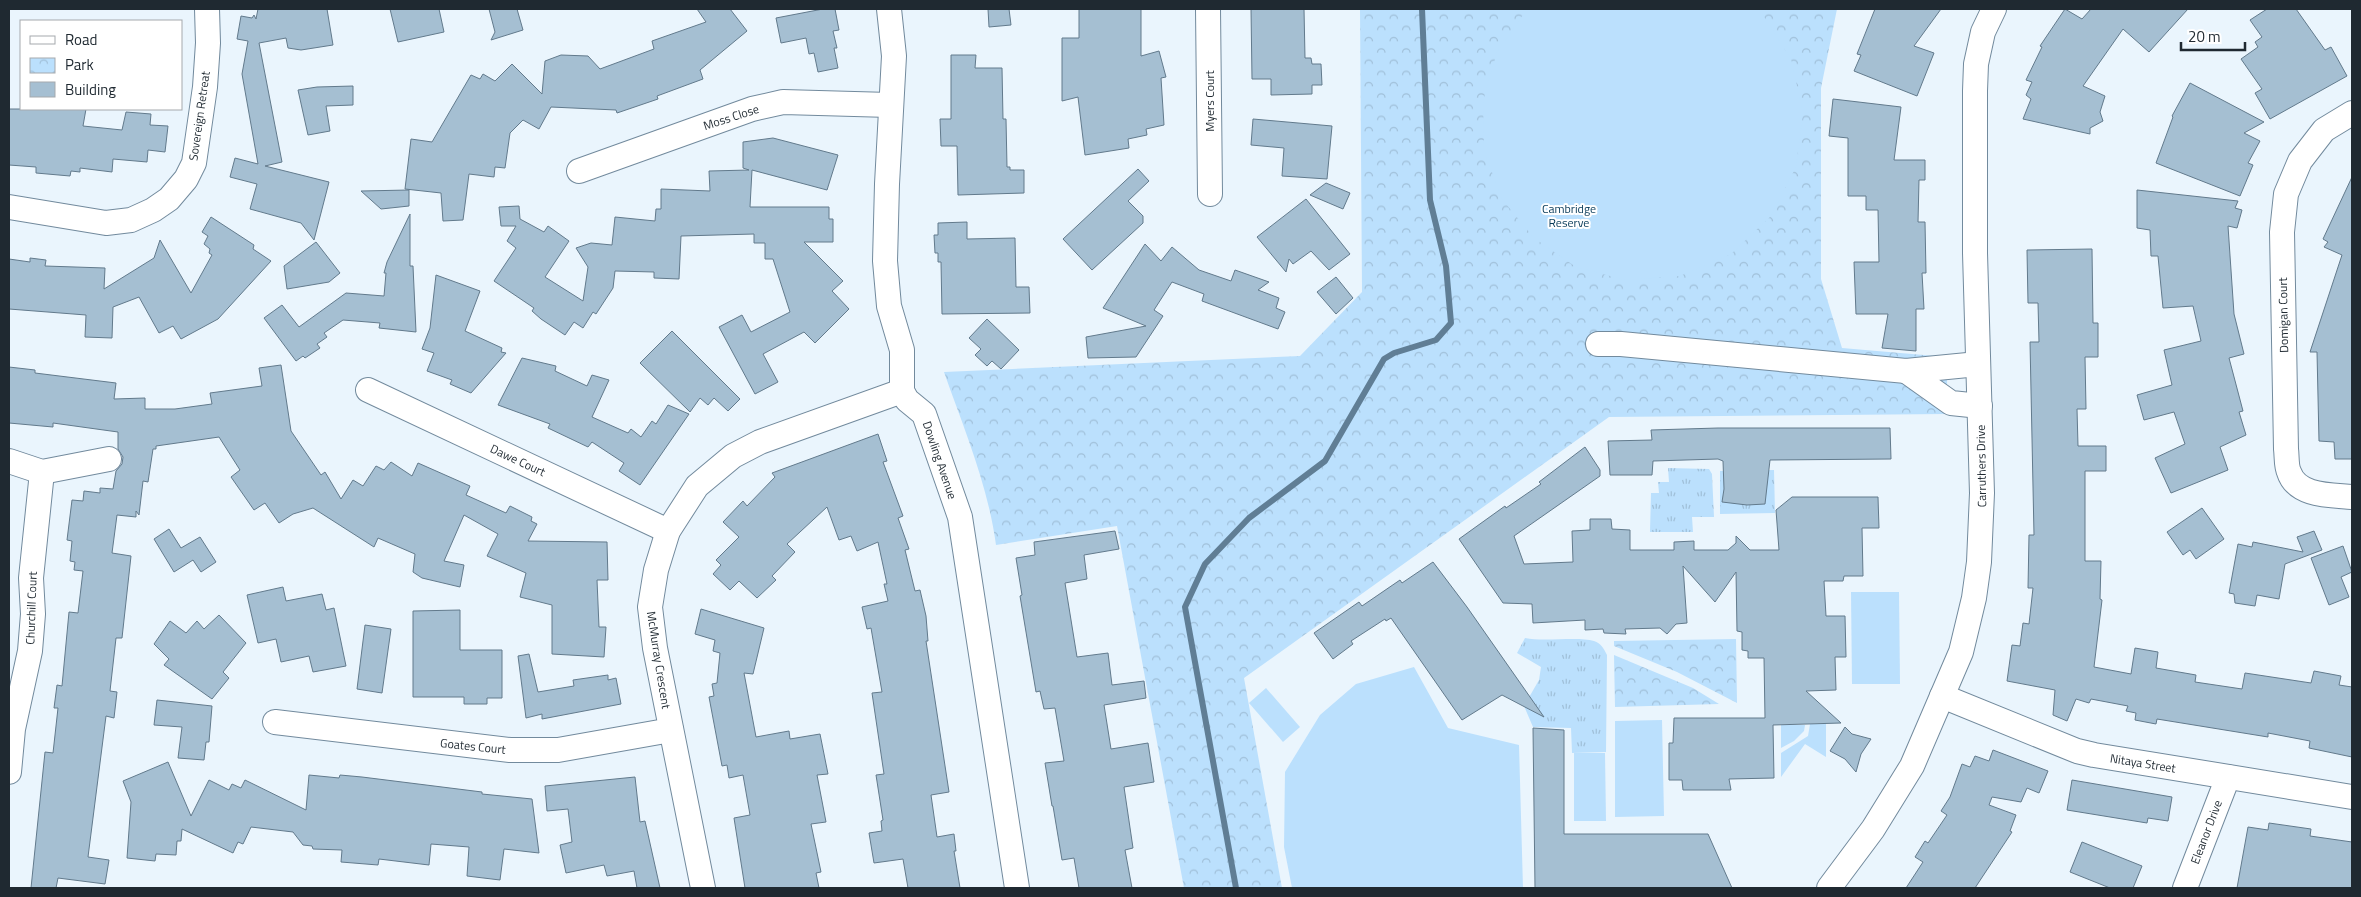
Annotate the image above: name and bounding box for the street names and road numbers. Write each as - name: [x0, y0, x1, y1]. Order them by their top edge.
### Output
- street label: Sovereign Retreat: [183, 69, 215, 162]
- street label: Myers Court: [1200, 69, 1219, 132]
- street label: Moss Close: [701, 99, 761, 135]
- street label: Domigan Court: [2273, 276, 2293, 353]
- street label: Dowling Avenue: [918, 418, 962, 502]
- street label: Carruthers Drive: [1971, 425, 1991, 507]
- street label: Dawe Court: [487, 439, 549, 481]
- street label: Churchill Court: [20, 570, 42, 645]
- street label: McMurray Crescent: [642, 610, 676, 711]
- street label: Goates Court: [439, 733, 507, 759]
- street label: Nitaya Street: [2109, 748, 2178, 778]
- street label: Eleanor Drive: [2185, 797, 2227, 867]

